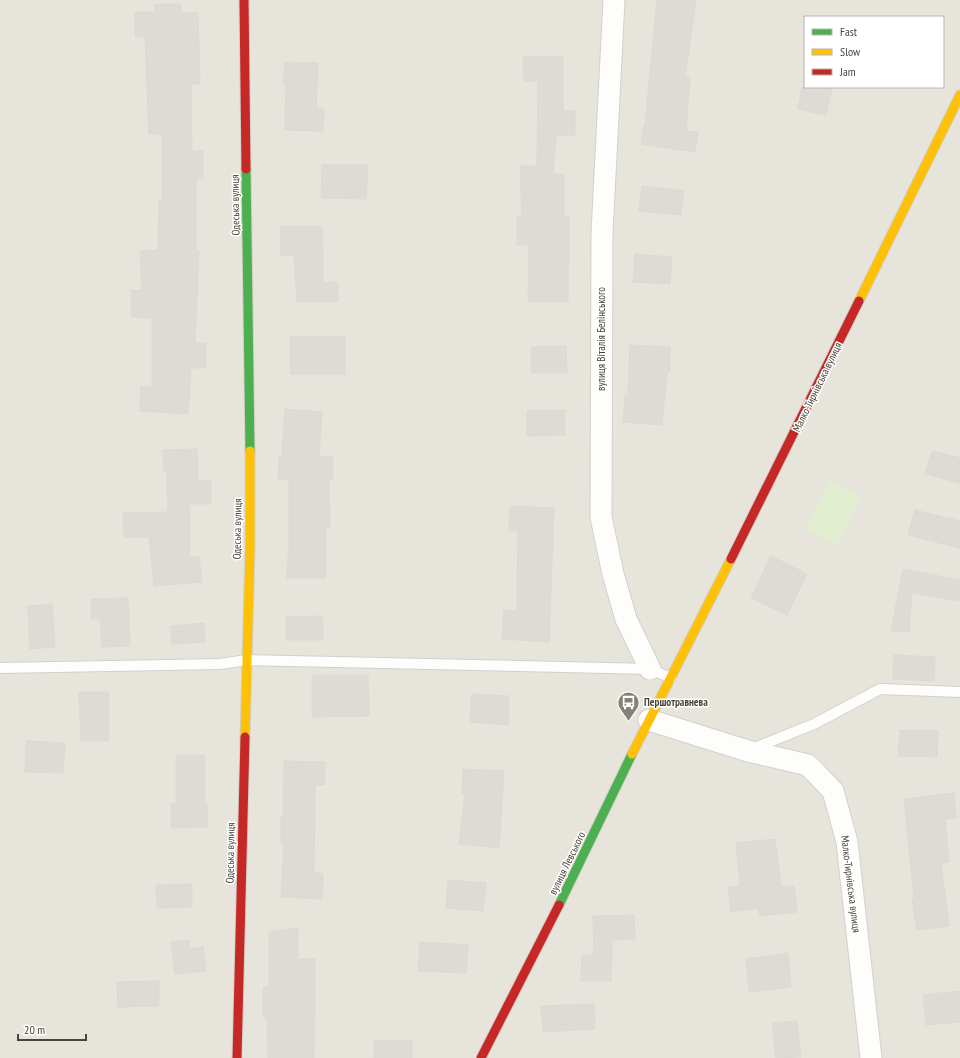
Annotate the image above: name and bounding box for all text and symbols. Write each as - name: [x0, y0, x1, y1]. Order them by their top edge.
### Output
- legend: [804, 16, 944, 88]
- text: Fast: [840, 24, 858, 39]
- text: Slow: [840, 44, 861, 59]
- text: Jam: [839, 64, 856, 79]
- street label: Одеська вулиця: [227, 174, 243, 236]
- street label: вулиця Віталія Белінського: [594, 287, 608, 391]
- street label: Малко-Тирнівська вулиця: [789, 340, 845, 434]
- street label: Одеська вулиця: [229, 498, 245, 560]
- bus stop icon: Першотравнева: [616, 689, 642, 722]
- place label: Першотравнева: [644, 695, 708, 709]
- street label: Одеська вулиця: [222, 822, 238, 884]
- street label: вулиця Левського: [546, 829, 588, 897]
- street label: Малко-Тирнівська вулиця: [838, 835, 864, 933]
- scale bar: [18, 1016, 86, 1042]
- text: 20 m: [24, 1022, 45, 1037]

